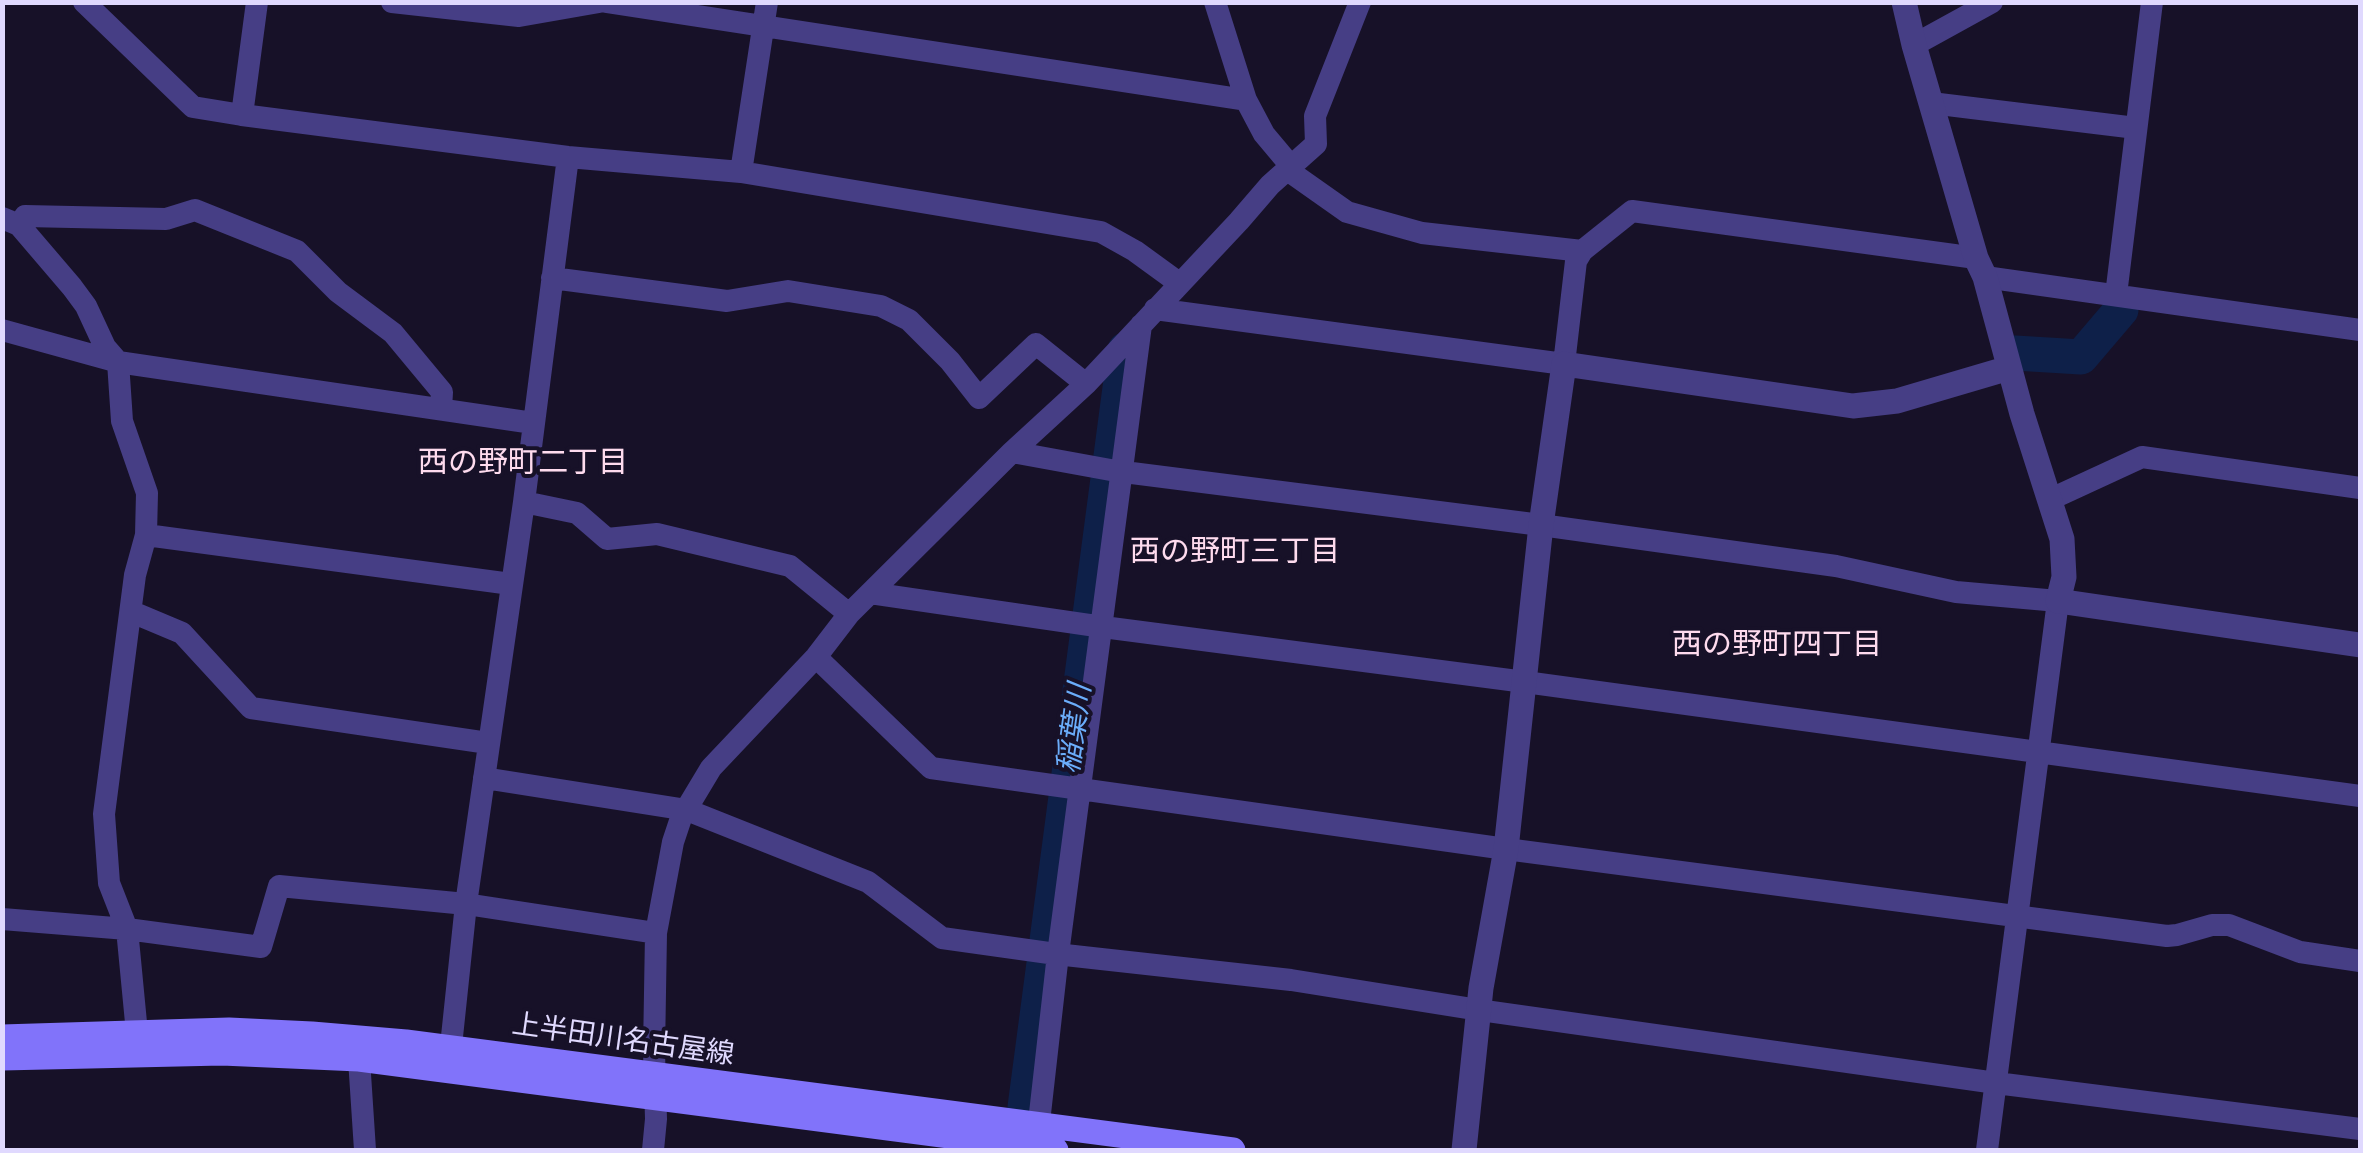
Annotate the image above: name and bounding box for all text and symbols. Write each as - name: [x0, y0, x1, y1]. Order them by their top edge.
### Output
- district label: 西の野町二丁目: [418, 445, 628, 481]
- district label: 西の野町三丁目: [1130, 534, 1340, 570]
- district label: 西の野町四丁目: [1672, 627, 1882, 663]
- water label: 稲葉川: [1051, 682, 1099, 776]
- street label: 上半田川名古屋線: [510, 1008, 736, 1072]

